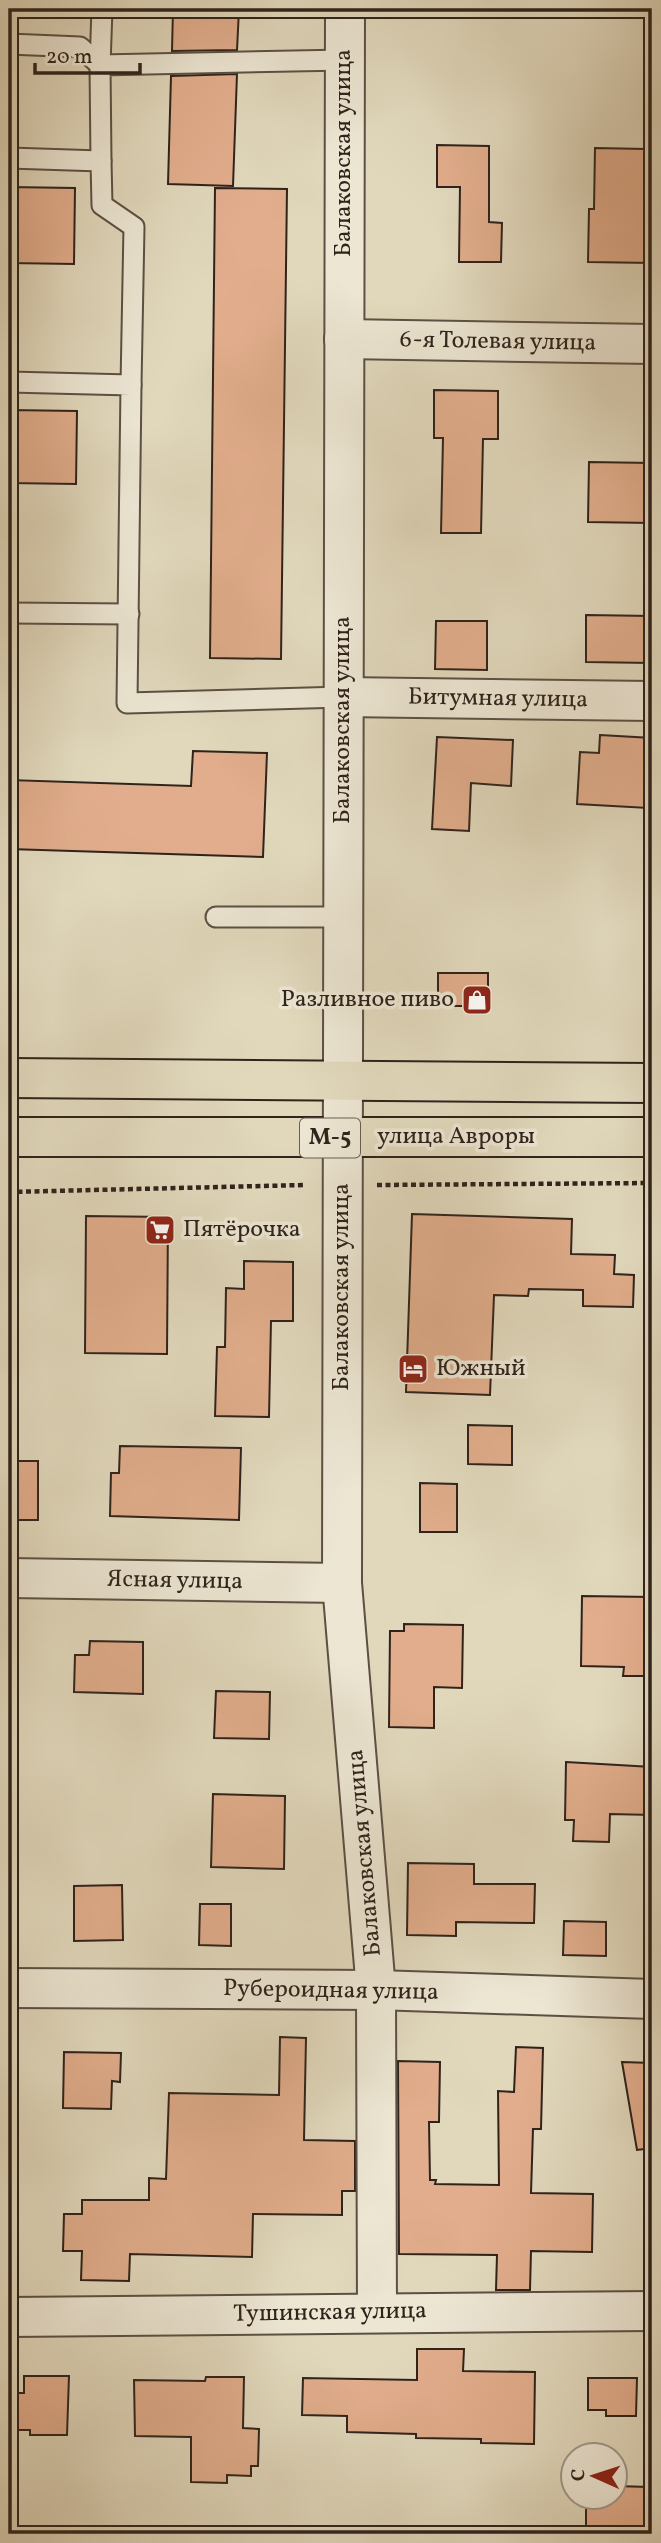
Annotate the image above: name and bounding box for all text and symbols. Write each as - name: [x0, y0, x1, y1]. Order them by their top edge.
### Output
- scale bar: [35, 32, 140, 76]
- text: 20 m: [46, 43, 92, 72]
- street label: Балаковская улица: [327, 49, 361, 257]
- street label: 6-я Толевая улица: [399, 323, 597, 361]
- street label: Балаковская улица: [326, 616, 360, 824]
- street label: Битумная улица: [408, 680, 588, 718]
- place label: Разливное пиво: [281, 983, 454, 1017]
- shop icon: Разливное пиво: [460, 983, 494, 1017]
- road number: М-5: [300, 1119, 360, 1158]
- street label: улица Авроры: [377, 1120, 535, 1154]
- street label: Балаковская улица: [325, 1183, 359, 1391]
- supermarket icon: Пятёрочка: [143, 1213, 177, 1247]
- place label: Пятёрочка: [183, 1213, 301, 1247]
- hotel icon: Южный: [396, 1352, 430, 1386]
- place label: Южный: [436, 1352, 526, 1386]
- street label: Ясная улица: [107, 1563, 243, 1599]
- street label: Балаковская улица: [339, 1748, 391, 1958]
- street label: Рубероидная улица: [223, 1972, 439, 2010]
- street label: Тушинская улица: [233, 2294, 427, 2332]
- north arrow: [560, 2442, 630, 2512]
- text: С: [566, 2468, 592, 2482]

